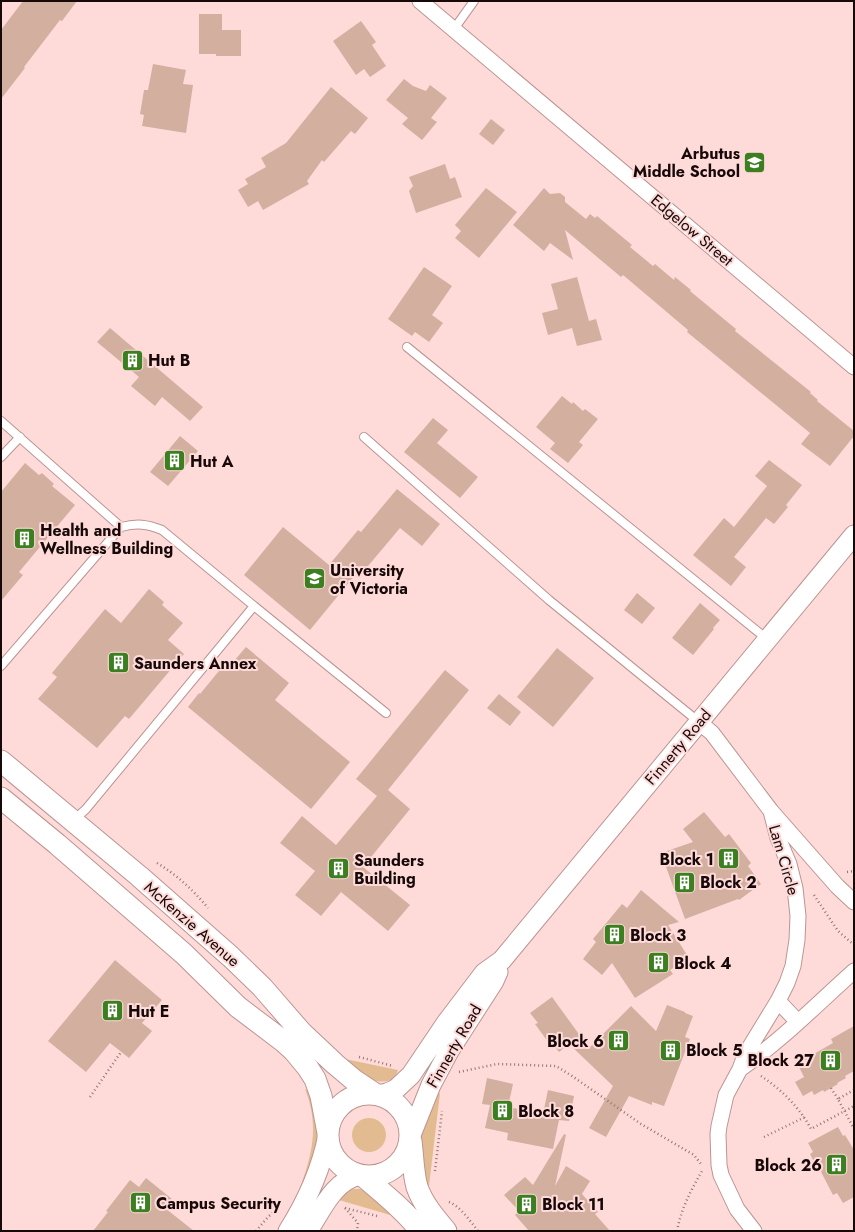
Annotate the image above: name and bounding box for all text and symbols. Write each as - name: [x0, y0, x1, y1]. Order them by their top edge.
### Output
- place label: Arbutus Middle School: [633, 142, 740, 183]
- school or university icon: Arbutus Middle School: [742, 149, 768, 175]
- street label: Edgelow Street: [646, 189, 738, 271]
- building icon: Hut B: [120, 347, 146, 373]
- place label: Hut B: [148, 349, 190, 372]
- building icon: Hut A: [161, 448, 187, 474]
- place label: Hut A: [190, 450, 234, 473]
- place label: Health and Wellness Building: [40, 519, 173, 560]
- building icon: Health and Wellness Building: [11, 526, 37, 552]
- place label: University of Victoria: [330, 559, 408, 600]
- school or university icon: University of Victoria: [302, 566, 328, 592]
- building icon: Saunders Annex: [105, 650, 131, 676]
- place label: Saunders Annex: [134, 652, 257, 675]
- street label: Finnerty Road: [639, 704, 717, 790]
- street label: Lam Circle: [763, 822, 805, 898]
- building icon: Block 1: [716, 846, 742, 872]
- place label: Block 1: [660, 848, 714, 871]
- place label: Saunders Building: [354, 849, 424, 890]
- building icon: Saunders Building: [326, 856, 352, 882]
- building icon: Block 2: [672, 869, 698, 895]
- place label: Block 2: [700, 871, 757, 894]
- street label: McKenzie Avenue: [139, 876, 245, 972]
- building icon: Block 3: [602, 922, 628, 948]
- place label: Block 3: [630, 924, 686, 947]
- building icon: Block 4: [645, 950, 671, 976]
- place label: Block 4: [674, 952, 732, 975]
- building icon: Hut E: [99, 998, 125, 1024]
- place label: Hut E: [128, 1000, 169, 1023]
- street label: Finnerty Road: [421, 1000, 487, 1092]
- building icon: Block 6: [606, 1028, 632, 1054]
- place label: Block 6: [547, 1030, 604, 1053]
- building icon: Block 5: [657, 1037, 683, 1063]
- place label: Block 5: [686, 1039, 743, 1062]
- building icon: Block 27: [817, 1047, 843, 1073]
- place label: Block 27: [748, 1049, 814, 1072]
- building icon: Block 8: [489, 1098, 515, 1124]
- place label: Block 8: [518, 1100, 574, 1123]
- building icon: Block 26: [824, 1152, 850, 1178]
- place label: Block 26: [754, 1154, 822, 1177]
- building icon: Campus Security: [127, 1190, 153, 1216]
- building icon: Block 11: [514, 1191, 540, 1217]
- place label: Campus Security: [156, 1192, 281, 1215]
- place label: Block 11: [542, 1193, 605, 1216]

